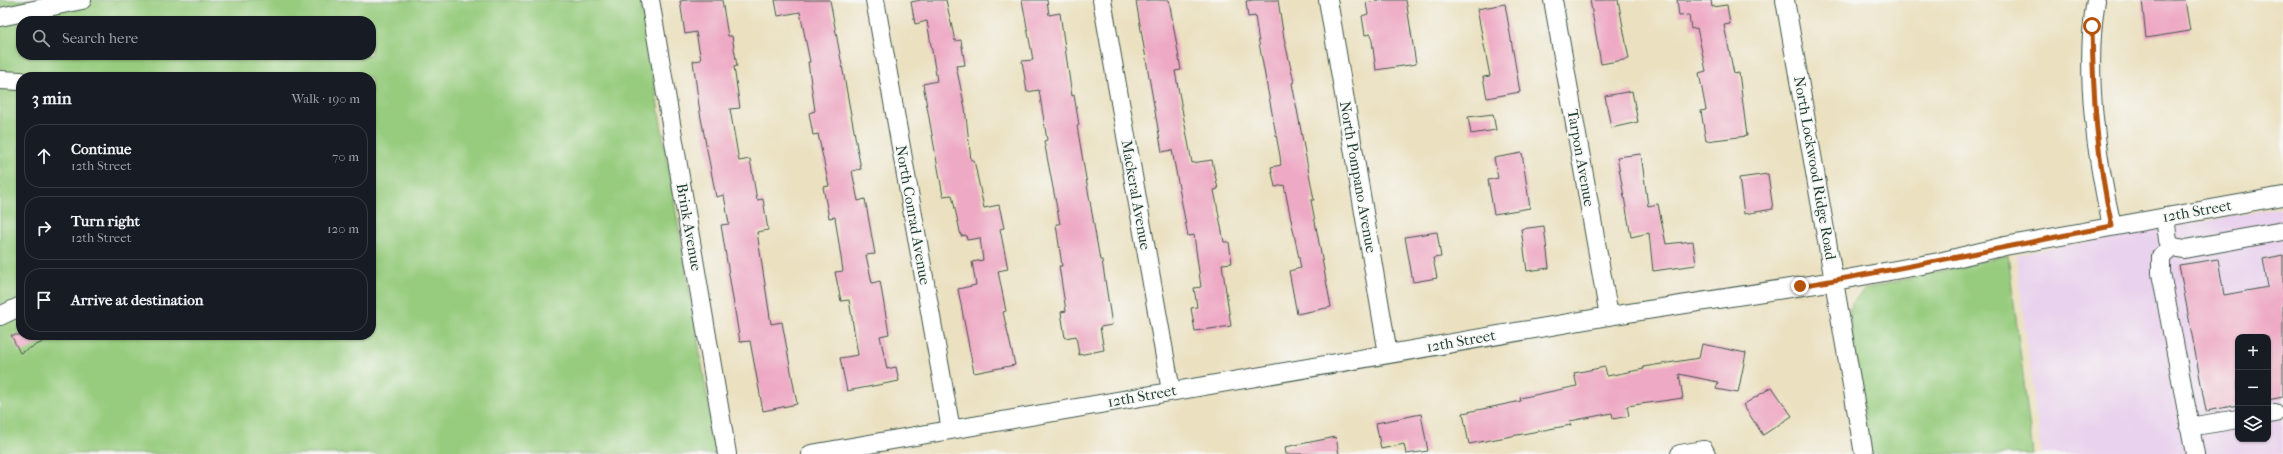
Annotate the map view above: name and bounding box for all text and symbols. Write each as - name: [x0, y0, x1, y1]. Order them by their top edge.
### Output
- search box: [16, 16, 376, 60]
- route start: [2083, 17, 2101, 35]
- icon: search: [30, 27, 52, 49]
- text: Search here: [62, 29, 138, 47]
- street label: North Lockwood Ridge Road: [1790, 75, 1840, 262]
- text: 3 min: [32, 88, 72, 108]
- text: Walk · 190 m: [291, 91, 360, 106]
- street label: North Pompano Avenue: [1336, 100, 1380, 255]
- street label: Tarpon Avenue: [1564, 108, 1599, 209]
- street label: Mackeral Avenue: [1117, 139, 1155, 252]
- text: Continue: [71, 140, 131, 158]
- street label: North Conrad Avenue: [892, 144, 934, 287]
- icon: ahead: [33, 145, 55, 167]
- text: 70 m: [332, 149, 359, 164]
- text: 12th Street: [71, 158, 131, 173]
- street label: Brink Avenue: [672, 182, 706, 273]
- street label: 12th Street: [2161, 196, 2233, 226]
- text: Turn right: [71, 212, 140, 230]
- icon: right: [33, 217, 55, 239]
- text: 120 m: [327, 221, 359, 236]
- text: 12th Street: [71, 230, 131, 245]
- route end: [1791, 277, 1809, 295]
- icon: arrive: [33, 289, 55, 311]
- text: Arrive at destination: [71, 291, 203, 309]
- street label: 12th Street: [1425, 326, 1497, 356]
- map controls: [2235, 334, 2271, 442]
- button: +: [2235, 334, 2271, 370]
- button: −: [2235, 370, 2271, 406]
- street label: 12th Street: [1106, 381, 1178, 411]
- button: layers: [2235, 406, 2271, 442]

